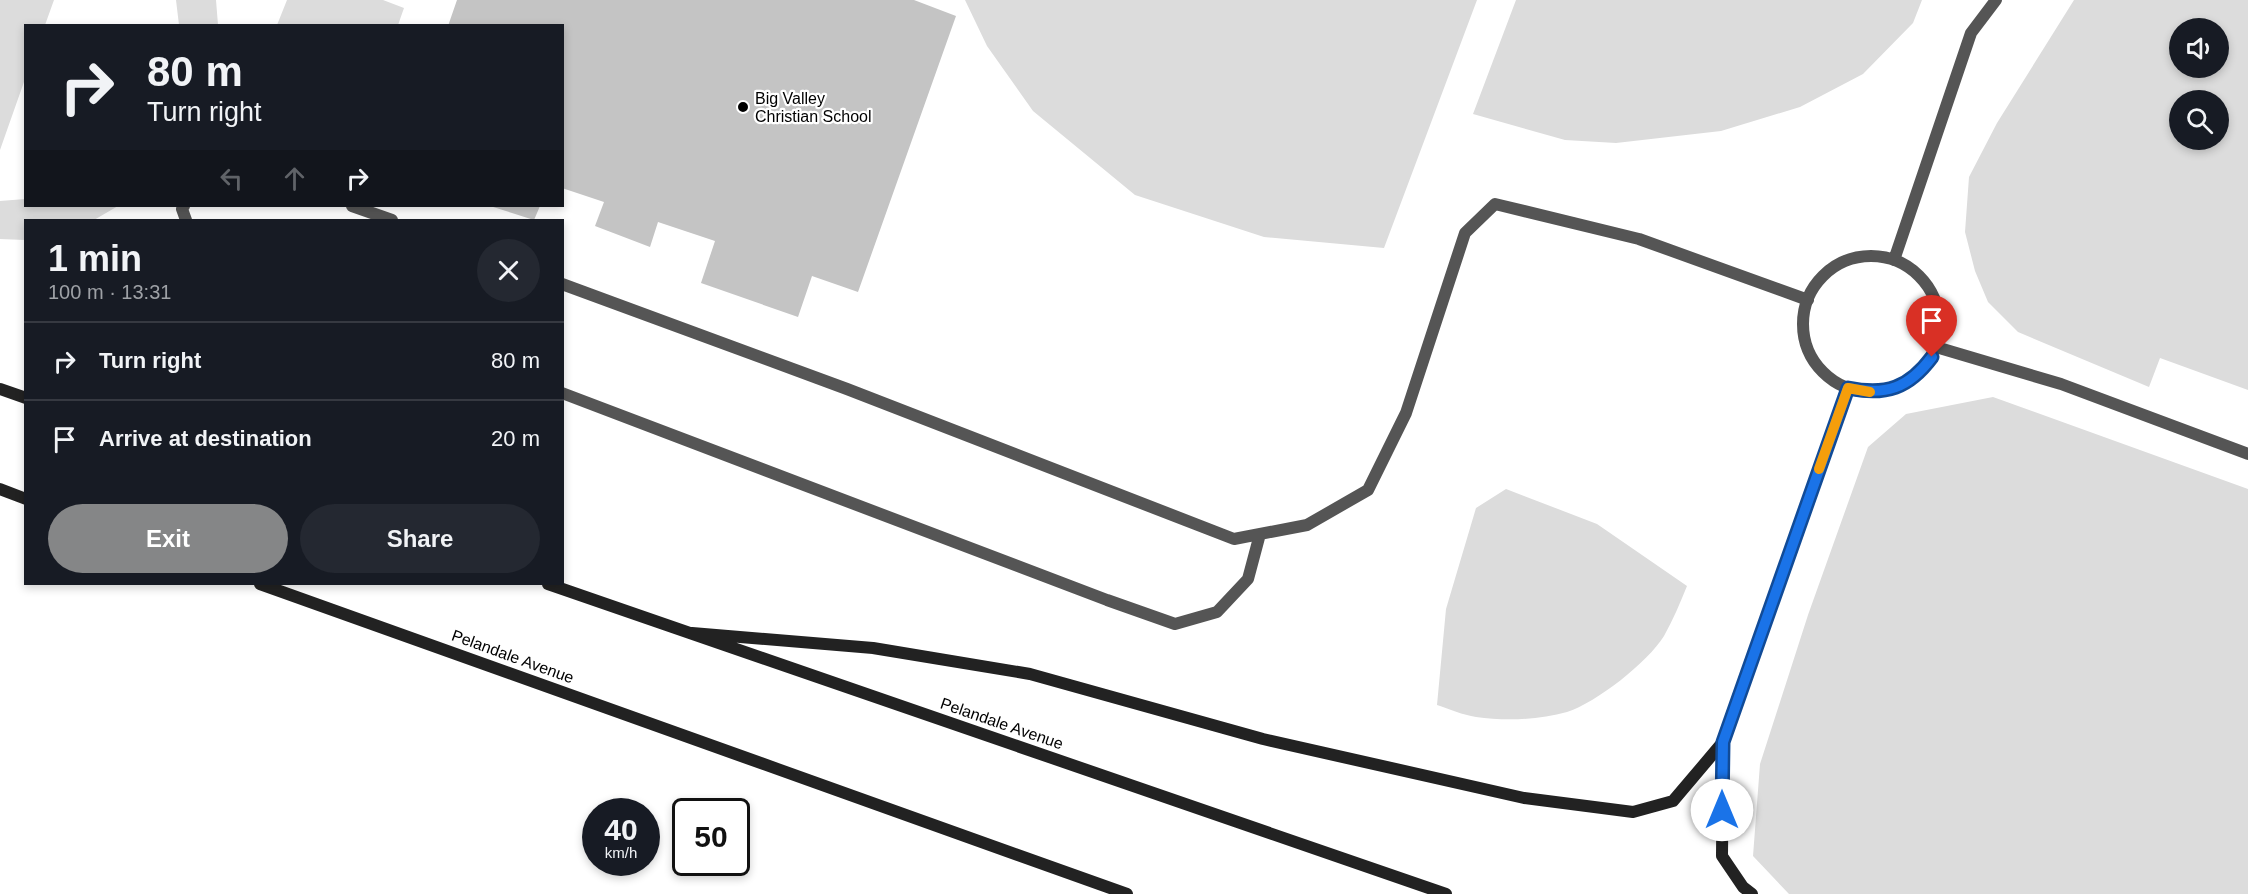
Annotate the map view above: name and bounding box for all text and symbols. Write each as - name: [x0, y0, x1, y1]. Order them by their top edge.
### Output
- map controls: [2169, 18, 2229, 150]
- button: sound: [2169, 18, 2229, 78]
- icon: right: [48, 48, 126, 126]
- text: 80 m: [147, 48, 243, 95]
- place label: Big Valley Christian School: [755, 90, 872, 125]
- button: search: [2169, 90, 2229, 150]
- text: Turn right: [147, 97, 262, 127]
- marker: Big Valley Christian School: [736, 100, 750, 114]
- icon: left: [215, 162, 248, 195]
- icon: ahead: [278, 162, 311, 195]
- icon: right: [341, 162, 374, 195]
- text: 1 min: [48, 238, 142, 279]
- button: close: [477, 239, 540, 302]
- text: 100 m · 13:31: [48, 281, 171, 303]
- pin: [1906, 295, 1957, 357]
- icon: arrive: [1915, 304, 1948, 337]
- icon: right: [48, 345, 81, 378]
- text: Turn right: [99, 348, 201, 373]
- text: 80 m: [491, 348, 540, 373]
- icon: arrive: [48, 423, 81, 456]
- text: Arrive at destination: [99, 426, 312, 451]
- text: 20 m: [491, 426, 540, 451]
- button: Exit: [48, 504, 288, 573]
- button: Share: [300, 504, 540, 573]
- street label: Pelandale Avenue: [449, 626, 576, 687]
- street label: Pelandale Avenue: [938, 694, 1066, 752]
- position arrow: [1690, 778, 1754, 842]
- speed limit sign: 50: [672, 798, 750, 876]
- text: 40: [604, 813, 638, 846]
- text: km/h: [605, 844, 637, 861]

